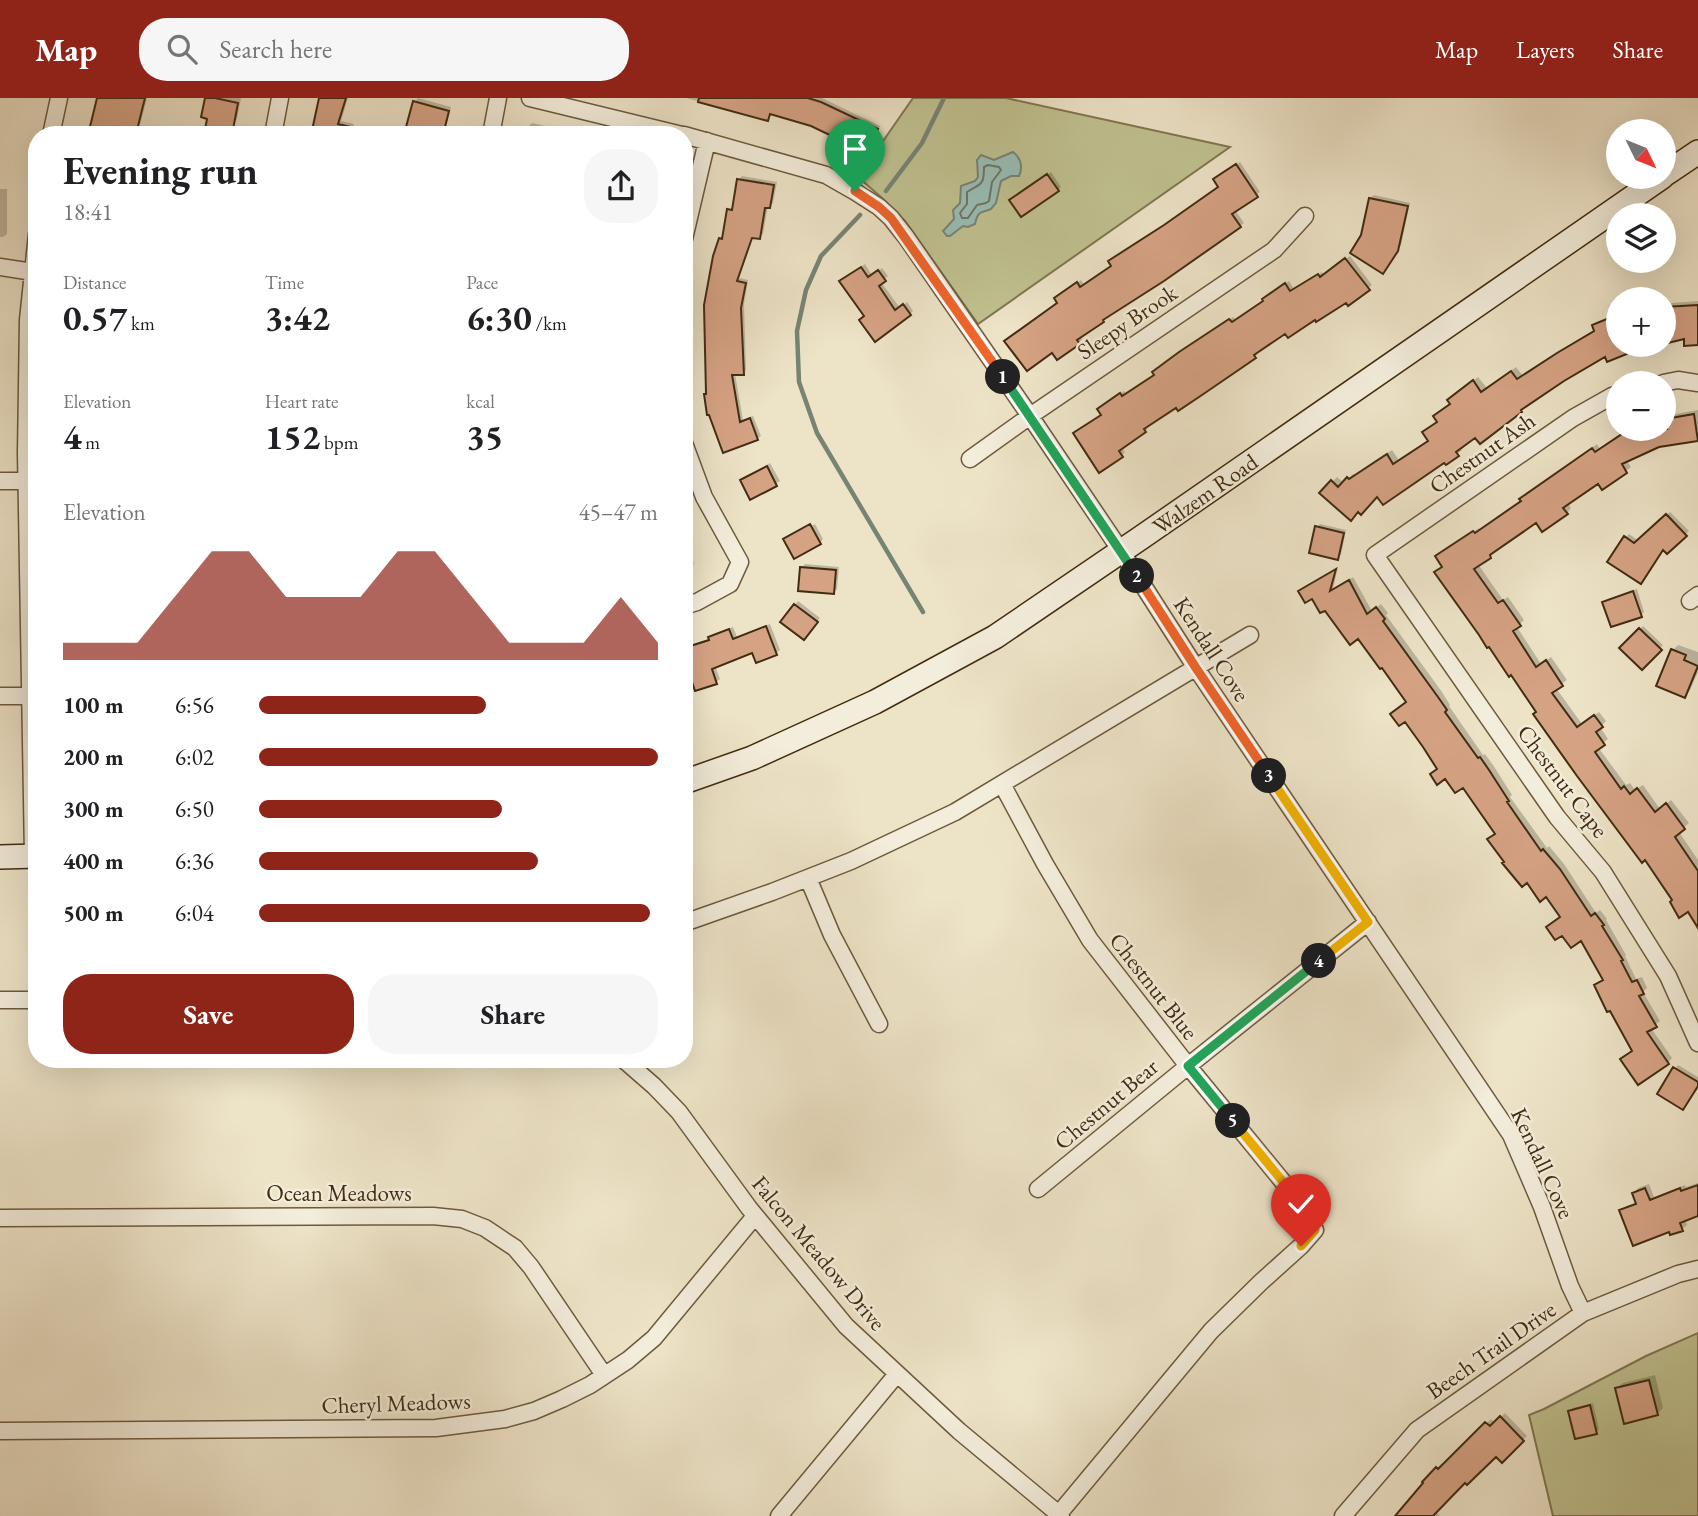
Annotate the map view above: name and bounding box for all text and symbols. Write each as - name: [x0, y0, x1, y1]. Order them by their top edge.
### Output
- search box: [139, 18, 629, 81]
- text: Map: [35, 28, 97, 71]
- icon: search: [163, 30, 201, 68]
- text: Search here: [219, 32, 332, 66]
- text: Map: [1435, 34, 1478, 65]
- text: Layers: [1516, 34, 1575, 65]
- text: Share: [1613, 34, 1663, 65]
- pin: [825, 119, 885, 191]
- north arrow: [1606, 119, 1676, 189]
- map controls: [1606, 119, 1676, 441]
- icon: arrive: [836, 130, 874, 168]
- text: Evening run: [63, 146, 258, 195]
- button: share: [584, 149, 658, 223]
- text: 18:41: [63, 197, 113, 227]
- button: layers: [1606, 203, 1676, 273]
- text: Distance: [63, 270, 126, 295]
- text: Time: [265, 270, 304, 295]
- text: Pace: [466, 270, 498, 295]
- street label: Sleepy Brook: [1071, 277, 1184, 366]
- button: +: [1606, 287, 1676, 357]
- text: 0.57: [63, 295, 127, 340]
- text: 3:42: [265, 295, 330, 340]
- text: 6:30: [466, 295, 532, 340]
- text: km: [127, 311, 155, 336]
- text: /km: [532, 311, 567, 336]
- pin: 1: [986, 360, 1020, 394]
- text: 1: [997, 364, 1008, 389]
- button: −: [1606, 371, 1676, 441]
- text: Elevation: [63, 389, 131, 414]
- text: Heart rate: [265, 389, 338, 414]
- text: kcal: [466, 389, 495, 414]
- street label: Chestnut Ash: [1423, 405, 1541, 501]
- text: 4: [63, 414, 82, 459]
- text: 152: [265, 414, 320, 459]
- text: 35: [466, 414, 503, 459]
- text: m: [82, 430, 100, 455]
- text: bpm: [320, 430, 358, 455]
- street label: Walzem Road: [1147, 447, 1264, 541]
- text: Elevation: [63, 497, 146, 527]
- text: 45–47 m: [579, 497, 658, 527]
- pin: 2: [1120, 559, 1154, 594]
- text: 2: [1131, 563, 1142, 588]
- street label: Kendall Cove: [1167, 591, 1257, 707]
- text: 100 m: [63, 690, 124, 720]
- text: 6:56: [175, 690, 214, 720]
- street label: Chestnut Cape: [1511, 718, 1615, 844]
- text: 200 m: [63, 742, 124, 772]
- text: 6:02: [175, 742, 214, 772]
- pin: 3: [1252, 758, 1286, 794]
- text: 3: [1263, 763, 1274, 788]
- text: 300 m: [63, 794, 124, 824]
- text: 6:50: [175, 794, 214, 824]
- text: 400 m: [63, 846, 124, 876]
- text: 6:36: [175, 846, 214, 876]
- text: 500 m: [63, 898, 124, 928]
- text: 6:04: [175, 898, 214, 928]
- street label: Chestnut Blue: [1103, 926, 1205, 1046]
- pin: 4: [1302, 944, 1336, 978]
- text: 4: [1313, 948, 1324, 973]
- button: Save: [63, 974, 354, 1054]
- button: Share: [368, 974, 658, 1054]
- street label: Chestnut Bear: [1048, 1051, 1165, 1156]
- street label: Kendall Cove: [1504, 1103, 1582, 1223]
- pin: 5: [1216, 1104, 1250, 1138]
- text: 5: [1227, 1108, 1238, 1133]
- street label: Falcon Meadow Drive: [745, 1169, 893, 1337]
- pin: [1271, 1174, 1331, 1246]
- street label: Ocean Meadows: [266, 1178, 412, 1208]
- icon: check: [1282, 1185, 1320, 1223]
- street label: Beech Trail Drive: [1420, 1294, 1562, 1406]
- street label: Cheryl Meadows: [321, 1385, 471, 1421]

